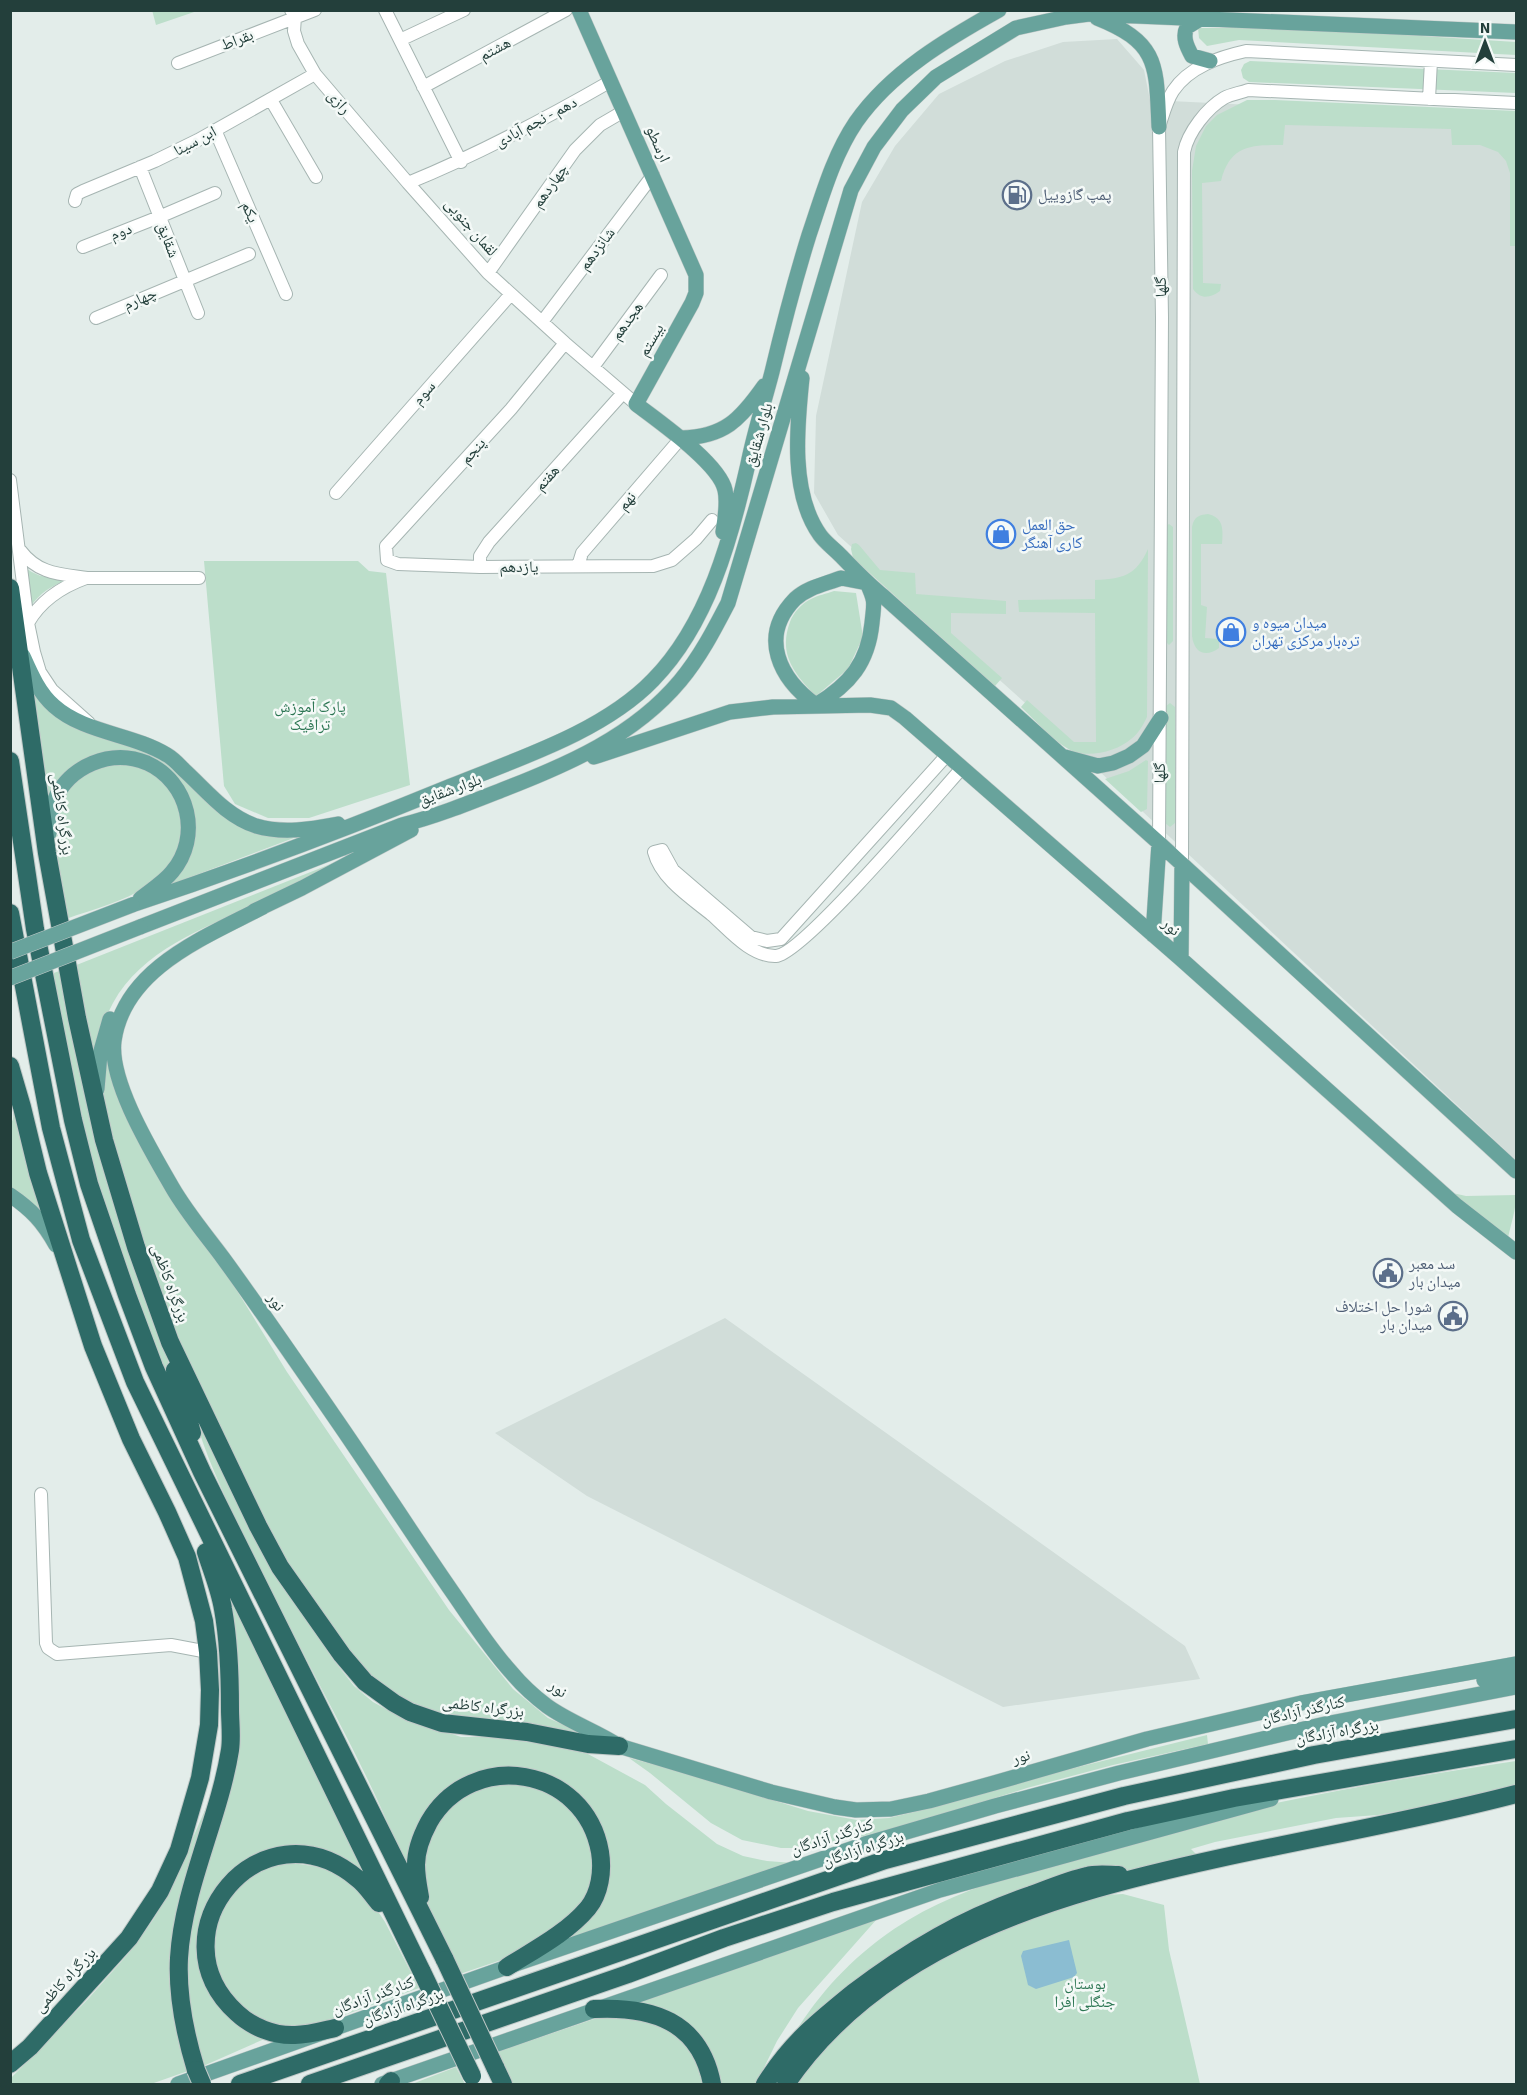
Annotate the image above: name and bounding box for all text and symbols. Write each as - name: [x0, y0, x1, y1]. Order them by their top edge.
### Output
- north arrow: [1455, 12, 1515, 72]
- text: N: [1480, 17, 1490, 39]
- street label: بقراط: [218, 24, 256, 56]
- street label: هشتم: [475, 32, 515, 66]
- street label: رازی: [322, 85, 356, 119]
- street label: دهم - نجم آبادی: [491, 91, 581, 153]
- street label: ابن سینا: [170, 121, 220, 161]
- street label: ارسطو: [640, 122, 676, 166]
- street label: چهاردهم: [527, 159, 573, 213]
- fuel station icon: پمپ گازوییل: [1001, 179, 1033, 211]
- place label: پمپ گازوییل: [1038, 184, 1112, 206]
- street label: لقمان جنوبی: [440, 193, 502, 261]
- street label: یکم: [236, 198, 264, 226]
- street label: دوم: [107, 218, 135, 246]
- street label: شقایق: [151, 219, 185, 261]
- street label: شانزدهم: [574, 223, 620, 275]
- street label: گلها: [1150, 276, 1172, 298]
- street label: چهارم: [120, 282, 160, 316]
- street label: هجدهم: [605, 297, 649, 345]
- street label: بیستم: [633, 319, 669, 361]
- street label: سوم: [407, 376, 441, 410]
- street label: بلوار شقایق: [739, 400, 779, 470]
- street label: پنجم: [455, 433, 491, 469]
- street label: هفتم: [529, 460, 565, 496]
- street label: نهم: [612, 487, 642, 515]
- place label: حق العمل کاری آهنگر: [1021, 514, 1083, 554]
- shop icon: حق العمل کاری آهنگر: [985, 518, 1017, 550]
- street label: یازدهم: [500, 556, 538, 578]
- place label: میدان میوه و تره‌بار مرکزی تهران: [1252, 612, 1360, 652]
- shop icon: میدان میوه و تره‌بار مرکزی تهران: [1215, 616, 1247, 648]
- park label: پارک آموزش ترافیک: [274, 696, 346, 736]
- street label: گلها: [1149, 762, 1171, 784]
- street label: بلوار شقایق: [415, 768, 485, 812]
- street label: بزرگراه کاظمی: [45, 772, 79, 856]
- street label: نور: [1156, 912, 1185, 941]
- street label: بزرگراه کاظمی: [146, 1240, 194, 1326]
- place label: سد معبر میدان بار: [1408, 1253, 1461, 1293]
- public building icon: سد معبر میدان بار: [1372, 1257, 1404, 1289]
- street label: نور: [261, 1287, 290, 1316]
- place label: شورا حل اختلاف میدان بار: [1335, 1296, 1432, 1336]
- public building icon: شورا حل اختلاف میدان بار: [1437, 1300, 1469, 1332]
- street label: نور: [543, 1674, 572, 1703]
- street label: بزرگراه کاظمی: [441, 1691, 525, 1723]
- street label: کنارگذر آزادگان: [1259, 1691, 1348, 1731]
- street label: بزرگراه آزادگان: [1294, 1714, 1380, 1750]
- street label: نور: [1008, 1744, 1033, 1770]
- street label: کنارگذر آزادگان: [788, 1813, 876, 1861]
- street label: بزرگراه آزادگان: [820, 1826, 906, 1872]
- street label: بزرگراه کاظمی: [29, 1942, 101, 2018]
- street label: کنارگذر آزادگان: [329, 1971, 417, 2021]
- park label: بوستان جنگلی افرا: [1054, 1973, 1116, 2013]
- street label: بزرگراه آزادگان: [360, 1983, 446, 2031]

